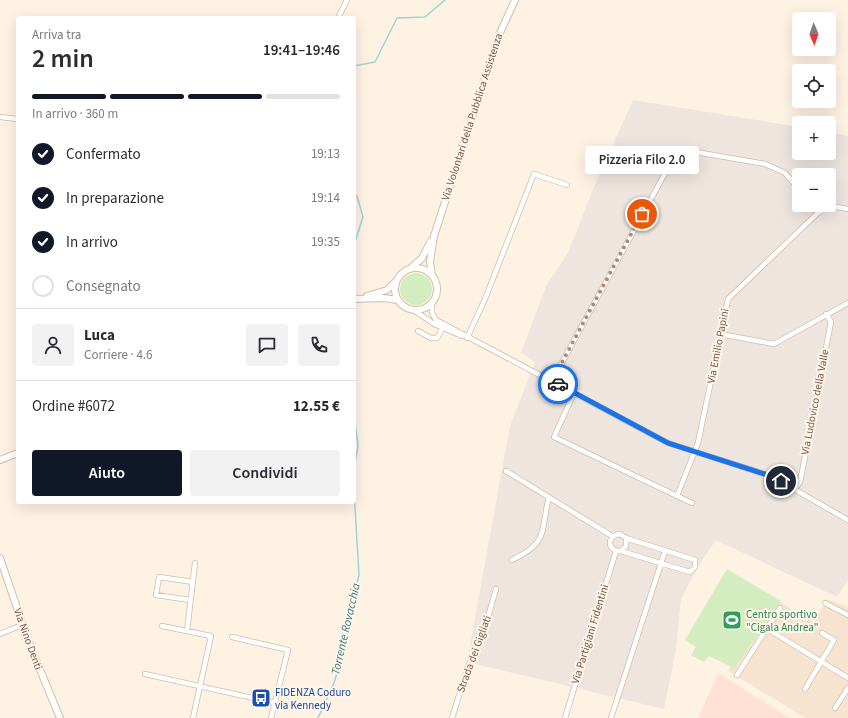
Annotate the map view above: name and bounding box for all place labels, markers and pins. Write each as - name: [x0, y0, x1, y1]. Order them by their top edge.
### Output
- callout: Pizzeria Filo 2.0: [585, 146, 699, 174]
- pin: [625, 197, 659, 231]
- pin: [764, 464, 798, 498]
- place label: Centro sportivo "Cigala Andrea": [746, 607, 818, 635]
- sports icon: Centro sportivo "Cigala Andrea": [721, 609, 743, 631]
- place label: FIDENZA Coduro via Kennedy: [275, 685, 351, 713]
- bus stop icon: FIDENZA Coduro via Kennedy: [250, 687, 272, 709]

